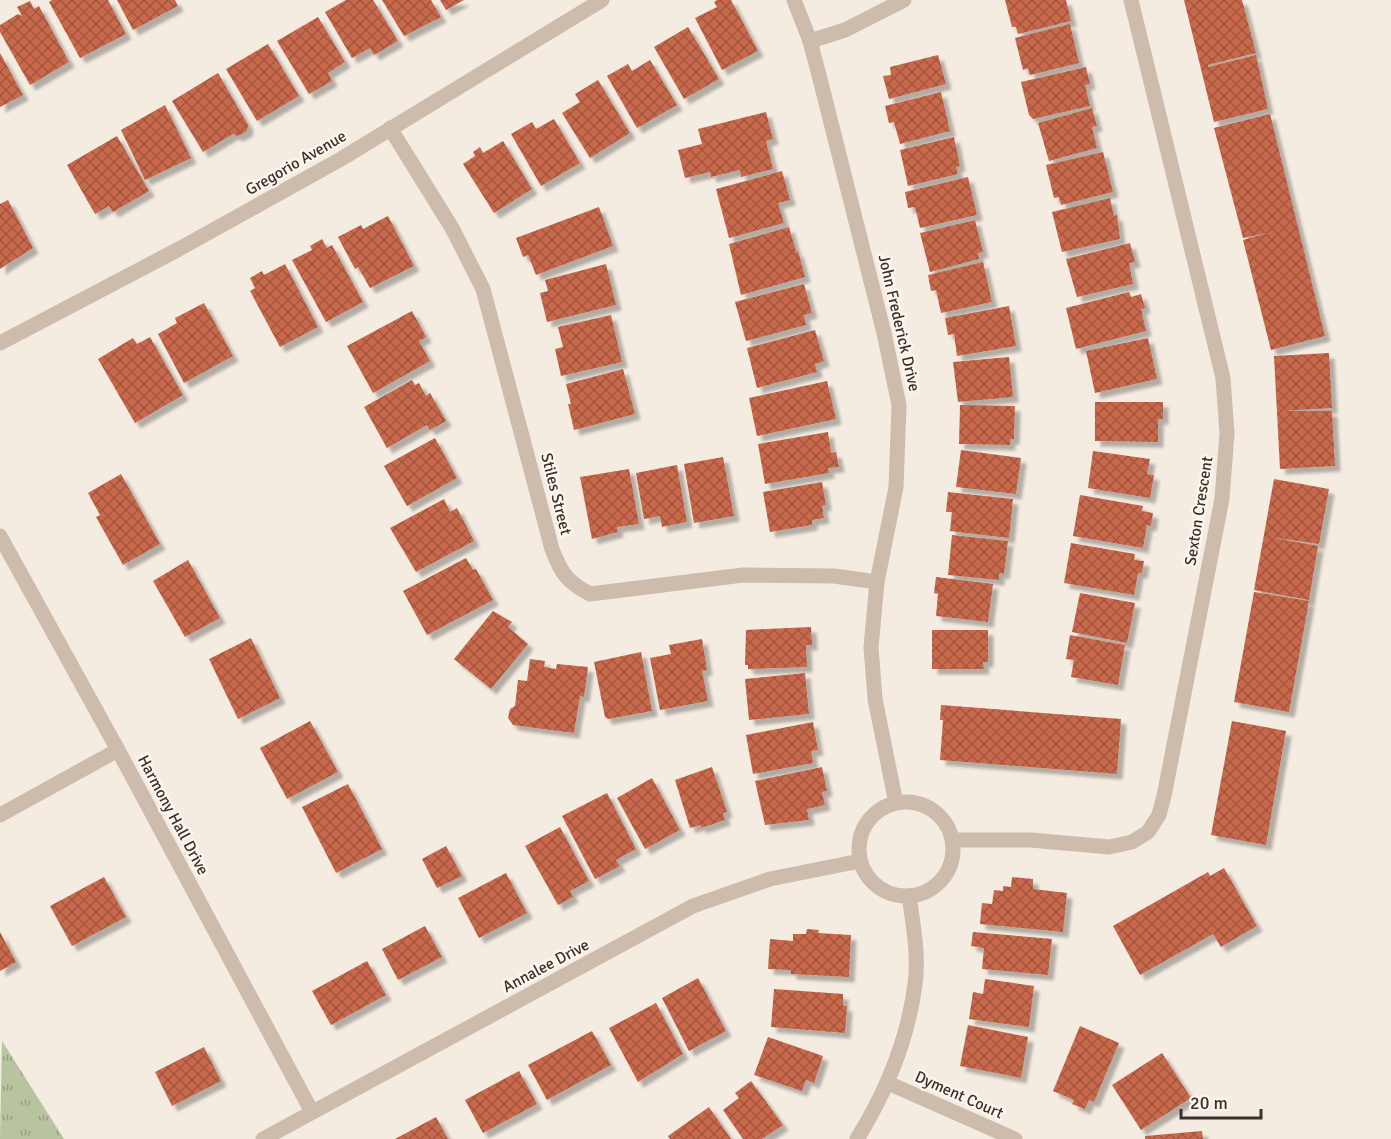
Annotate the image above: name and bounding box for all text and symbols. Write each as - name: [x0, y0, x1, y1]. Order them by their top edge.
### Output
- street label: Gregorio Avenue: [242, 126, 350, 200]
- street label: John Frederick Drive: [874, 253, 924, 393]
- street label: Stiles Street: [536, 451, 576, 537]
- street label: Sexton Crescent: [1180, 455, 1218, 567]
- street label: Harmony Hall Drive: [133, 752, 213, 878]
- street label: Annalee Drive: [499, 935, 593, 997]
- street label: Dyment Court: [912, 1067, 1007, 1124]
- scale bar: [1181, 1082, 1260, 1120]
- text: 20 m: [1190, 1092, 1228, 1114]

